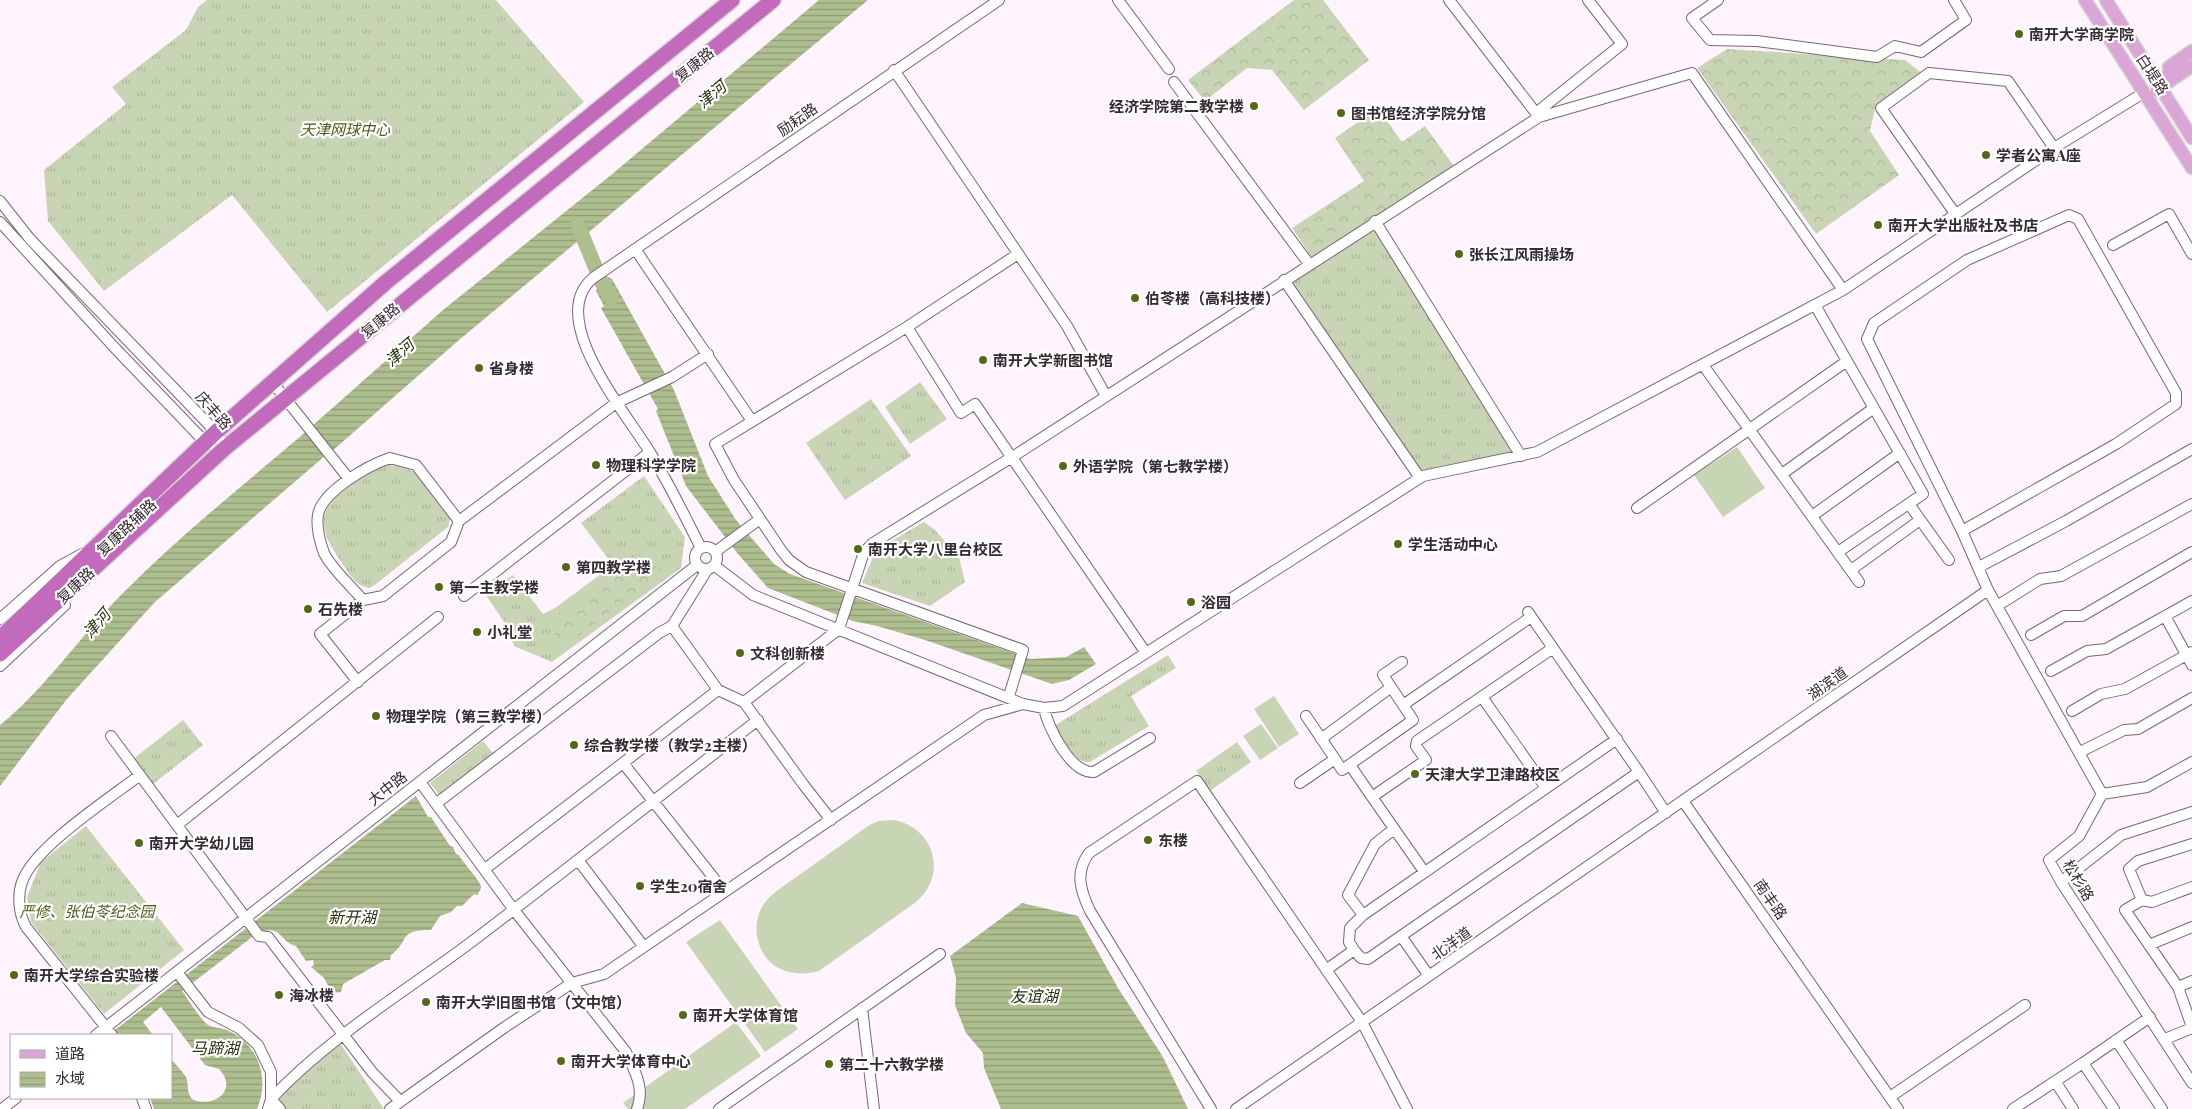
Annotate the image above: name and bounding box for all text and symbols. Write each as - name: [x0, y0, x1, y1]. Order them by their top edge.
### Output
- place label: 南开大学商学院: [2029, 24, 2134, 44]
- marker: 南开大学商学院: [2013, 28, 2025, 40]
- street label: 复康路: [670, 42, 718, 86]
- street label: 白堤路: [2132, 50, 2174, 98]
- water label: 津河: [692, 74, 732, 112]
- place label: 经济学院第二教学楼: [1109, 96, 1244, 116]
- street label: 励耘路: [773, 98, 821, 140]
- marker: 经济学院第二教学楼: [1248, 100, 1260, 112]
- place label: 图书馆经济学院分馆: [1351, 103, 1486, 123]
- marker: 图书馆经济学院分馆: [1335, 107, 1347, 119]
- park label: 天津网球中心: [300, 119, 391, 139]
- place label: 学者公寓A座: [1996, 145, 2081, 165]
- marker: 学者公寓A座: [1980, 149, 1992, 161]
- place label: 南开大学出版社及书店: [1888, 215, 2038, 235]
- marker: 南开大学出版社及书店: [1872, 219, 1884, 231]
- place label: 张长江风雨操场: [1469, 244, 1574, 264]
- marker: 张长江风雨操场: [1453, 248, 1465, 260]
- place label: 伯苓楼（高科技楼）: [1145, 288, 1280, 308]
- marker: 伯苓楼（高科技楼）: [1129, 292, 1141, 304]
- street label: 复康路: [356, 298, 404, 342]
- water label: 津河: [380, 332, 420, 370]
- place label: 南开大学新图书馆: [993, 350, 1113, 370]
- marker: 南开大学新图书馆: [977, 354, 989, 366]
- place label: 省身楼: [489, 358, 534, 378]
- marker: 省身楼: [473, 362, 485, 374]
- street label: 庆丰路: [192, 386, 236, 434]
- place label: 物理科学学院: [606, 455, 696, 475]
- place label: 外语学院（第七教学楼）: [1073, 456, 1238, 476]
- marker: 物理科学学院: [590, 459, 602, 471]
- marker: 外语学院（第七教学楼）: [1057, 460, 1069, 472]
- street label: 复康路辅路: [92, 494, 160, 560]
- place label: 学生活动中心: [1408, 534, 1498, 554]
- marker: 学生活动中心: [1392, 538, 1404, 550]
- place label: 南开大学八里台校区: [868, 539, 1003, 559]
- marker: 南开大学八里台校区: [852, 543, 864, 555]
- place label: 第四教学楼: [576, 557, 651, 577]
- marker: 第四教学楼: [560, 561, 572, 573]
- street label: 复康路: [52, 562, 98, 608]
- place label: 第一主教学楼: [449, 577, 539, 597]
- marker: 第一主教学楼: [433, 581, 445, 593]
- place label: 浴园: [1201, 592, 1231, 612]
- marker: 浴园: [1185, 596, 1197, 608]
- place label: 石先楼: [318, 599, 363, 619]
- water label: 津河: [78, 602, 116, 642]
- marker: 石先楼: [302, 603, 314, 615]
- place label: 小礼堂: [487, 622, 532, 642]
- marker: 小礼堂: [471, 626, 483, 638]
- place label: 文科创新楼: [750, 643, 825, 663]
- marker: 文科创新楼: [734, 647, 746, 659]
- street label: 湖滨道: [1803, 662, 1851, 704]
- place label: 物理学院（第三教学楼）: [386, 706, 551, 726]
- marker: 物理学院（第三教学楼）: [370, 710, 382, 722]
- place label: 综合教学楼（教学2主楼）: [584, 735, 757, 755]
- marker: 综合教学楼（教学2主楼）: [568, 739, 580, 751]
- place label: 天津大学卫津路校区: [1425, 764, 1560, 784]
- street label: 大中路: [363, 766, 411, 810]
- marker: 天津大学卫津路校区: [1409, 768, 1421, 780]
- place label: 东楼: [1158, 830, 1188, 850]
- place label: 南开大学幼儿园: [149, 833, 254, 853]
- marker: 东楼: [1142, 834, 1154, 846]
- marker: 南开大学幼儿园: [133, 837, 145, 849]
- street label: 松杉路: [2059, 856, 2099, 904]
- street label: 南丰路: [1750, 875, 1792, 923]
- place label: 学生20宿舍: [650, 876, 728, 896]
- marker: 学生20宿舍: [634, 880, 646, 892]
- park label: 严修、张伯苓纪念园: [19, 901, 156, 921]
- water label: 新开湖: [328, 906, 379, 927]
- street label: 北洋道: [1427, 922, 1475, 964]
- place label: 南开大学综合实验楼: [24, 965, 159, 985]
- marker: 南开大学综合实验楼: [8, 969, 20, 981]
- place label: 海冰楼: [289, 985, 334, 1005]
- water label: 友谊湖: [1010, 985, 1061, 1006]
- marker: 海冰楼: [273, 989, 285, 1001]
- place label: 南开大学旧图书馆（文中馆）: [436, 992, 631, 1012]
- marker: 南开大学旧图书馆（文中馆）: [420, 996, 432, 1008]
- place label: 南开大学体育馆: [693, 1005, 798, 1025]
- marker: 南开大学体育馆: [677, 1009, 689, 1021]
- legend: [10, 1034, 172, 1099]
- water label: 马蹄湖: [191, 1037, 242, 1058]
- text: 道路: [55, 1043, 85, 1063]
- place label: 南开大学体育中心: [571, 1051, 691, 1071]
- place label: 第二十六教学楼: [839, 1054, 944, 1074]
- marker: 南开大学体育中心: [555, 1055, 567, 1067]
- marker: 第二十六教学楼: [823, 1058, 835, 1070]
- text: 水域: [55, 1068, 85, 1088]

